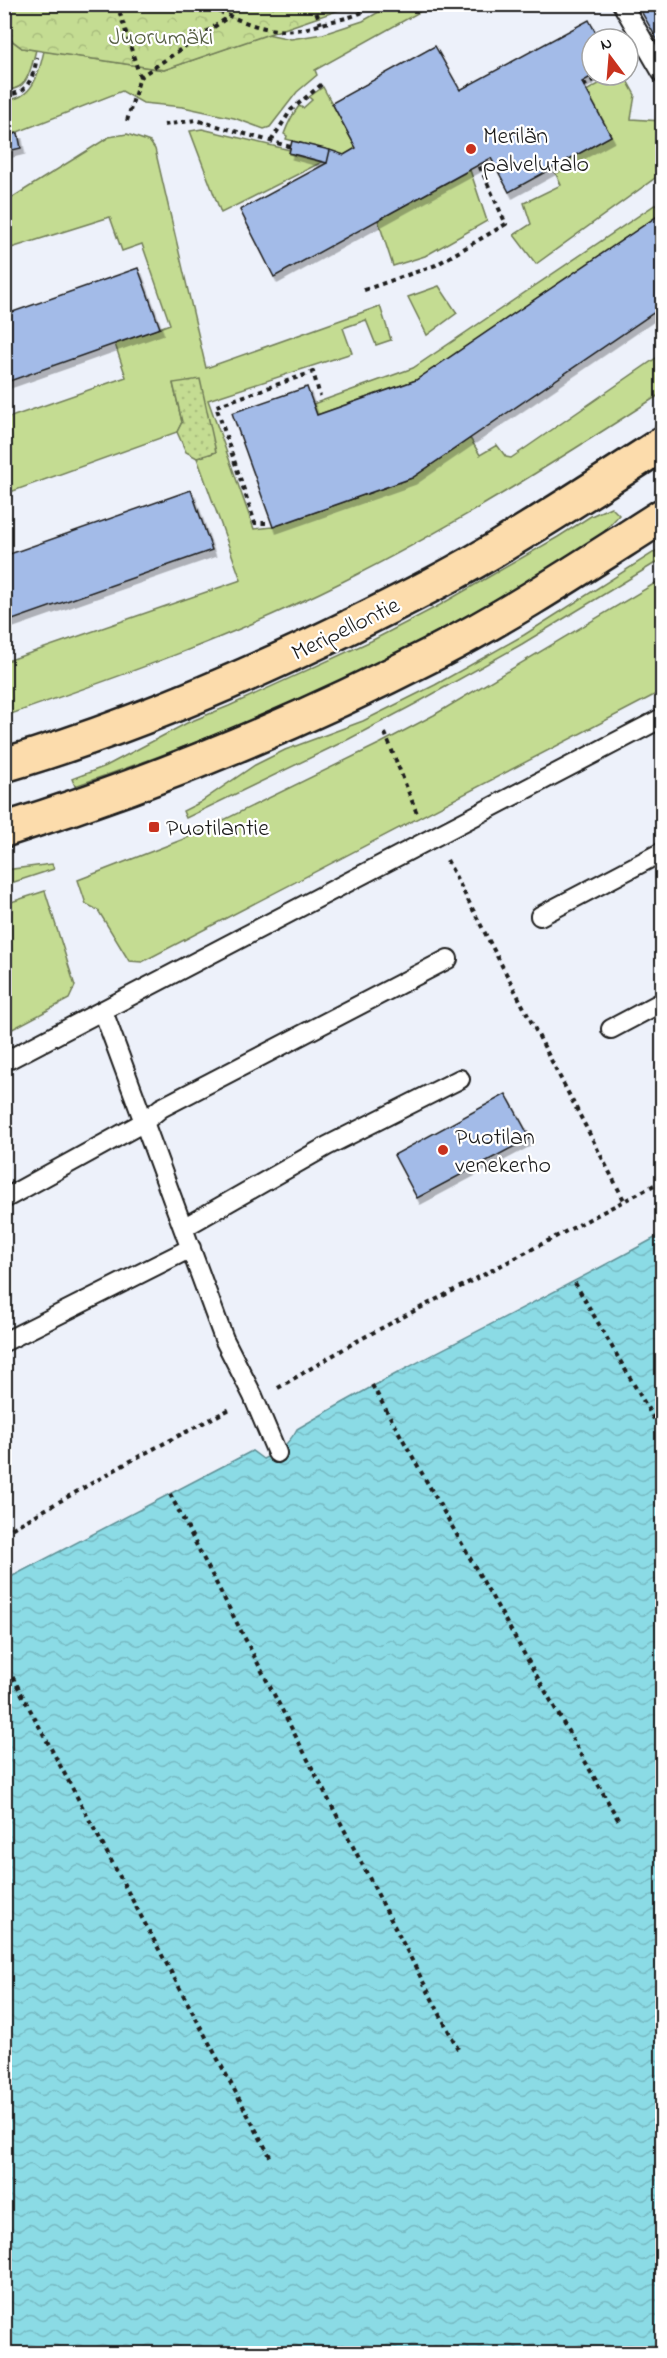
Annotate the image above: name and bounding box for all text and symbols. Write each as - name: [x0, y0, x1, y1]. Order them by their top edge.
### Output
- park label: Juorumäki: [109, 21, 213, 56]
- north arrow: [580, 27, 640, 87]
- text: N: [598, 31, 615, 58]
- place label: Merilän palvelutalo: [483, 120, 589, 183]
- marker: Merilän palvelutalo: [464, 142, 478, 156]
- street label: Meripellontie: [286, 589, 406, 671]
- place label: Puotilantie: [166, 812, 269, 847]
- marker: Puotilantie: [147, 820, 161, 834]
- place label: Puotilan venekerho: [455, 1121, 551, 1184]
- marker: Puotilan venekerho: [436, 1143, 450, 1157]

